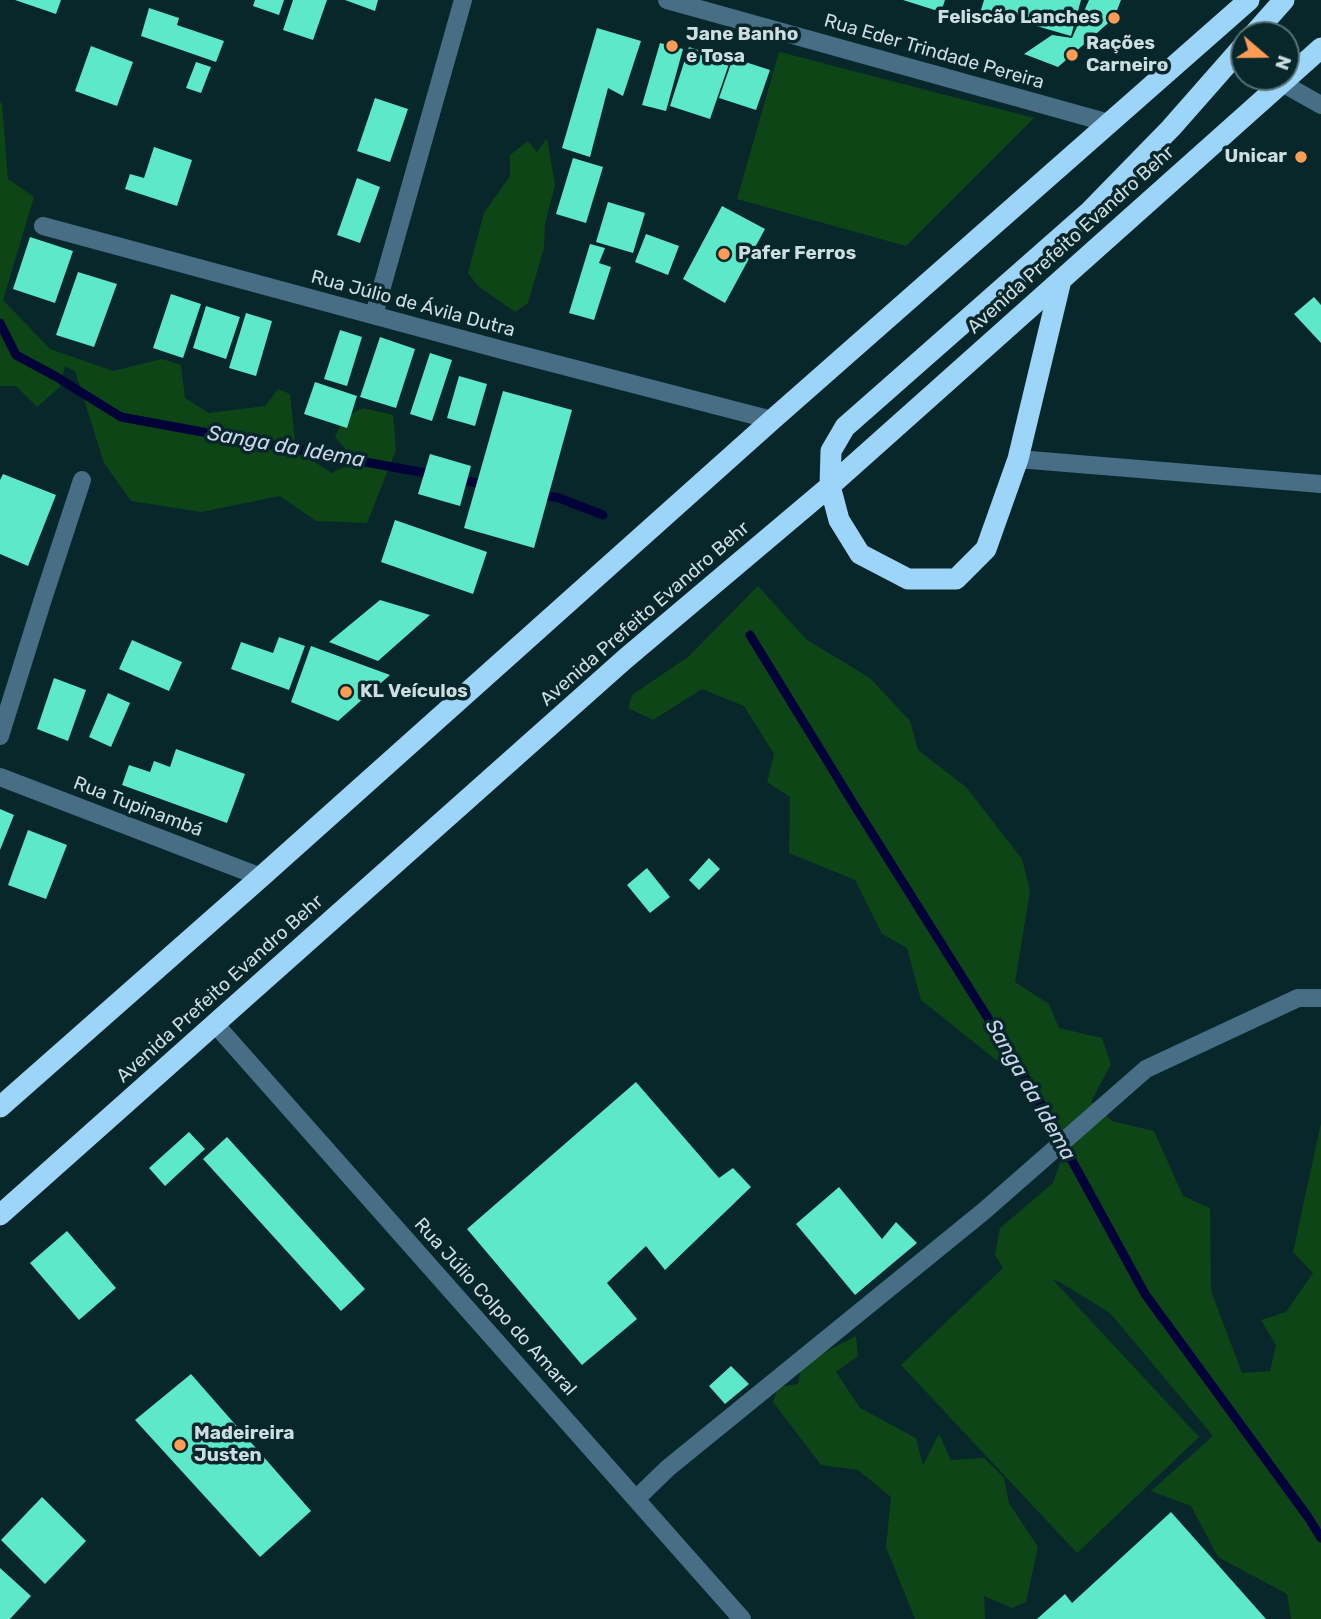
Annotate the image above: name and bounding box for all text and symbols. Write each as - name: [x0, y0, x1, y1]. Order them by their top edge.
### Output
- place label: Feliscão Lanches: [938, 7, 1100, 29]
- street label: Rua Eder Trindade Pereira: [821, 10, 1047, 94]
- marker: Feliscão Lanches: [1106, 10, 1122, 26]
- north arrow: [1230, 21, 1300, 91]
- place label: Jane Banho e Tosa: [686, 24, 798, 68]
- place label: Rações Carneiro: [1086, 33, 1168, 77]
- marker: Jane Banho e Tosa: [664, 38, 680, 54]
- marker: Rações Carneiro: [1064, 47, 1080, 63]
- text: N: [1270, 52, 1296, 73]
- street label: Avenida Prefeito Evandro Behr: [963, 141, 1179, 339]
- place label: Unicar: [1225, 146, 1287, 168]
- marker: Unicar: [1293, 149, 1309, 165]
- place label: Pafer Ferros: [738, 243, 856, 265]
- marker: Pafer Ferros: [716, 246, 732, 262]
- street label: Rua Júlio de Ávila Dutra: [308, 266, 518, 342]
- water label: Sanga da Idema: [205, 421, 367, 473]
- street label: Avenida Prefeito Evandro Behr: [536, 517, 754, 711]
- place label: KL Veículos: [360, 681, 468, 703]
- marker: KL Veículos: [338, 684, 354, 700]
- street label: Rua Tupinambá: [70, 772, 206, 842]
- street label: Avenida Prefeito Evandro Behr: [112, 890, 328, 1088]
- water label: Sanga da Idema: [979, 1015, 1081, 1165]
- street label: Rua Júlio Colpo do Amaral: [409, 1213, 581, 1401]
- place label: Madeireira Justen: [194, 1423, 295, 1467]
- marker: Madeireira Justen: [172, 1437, 188, 1453]

